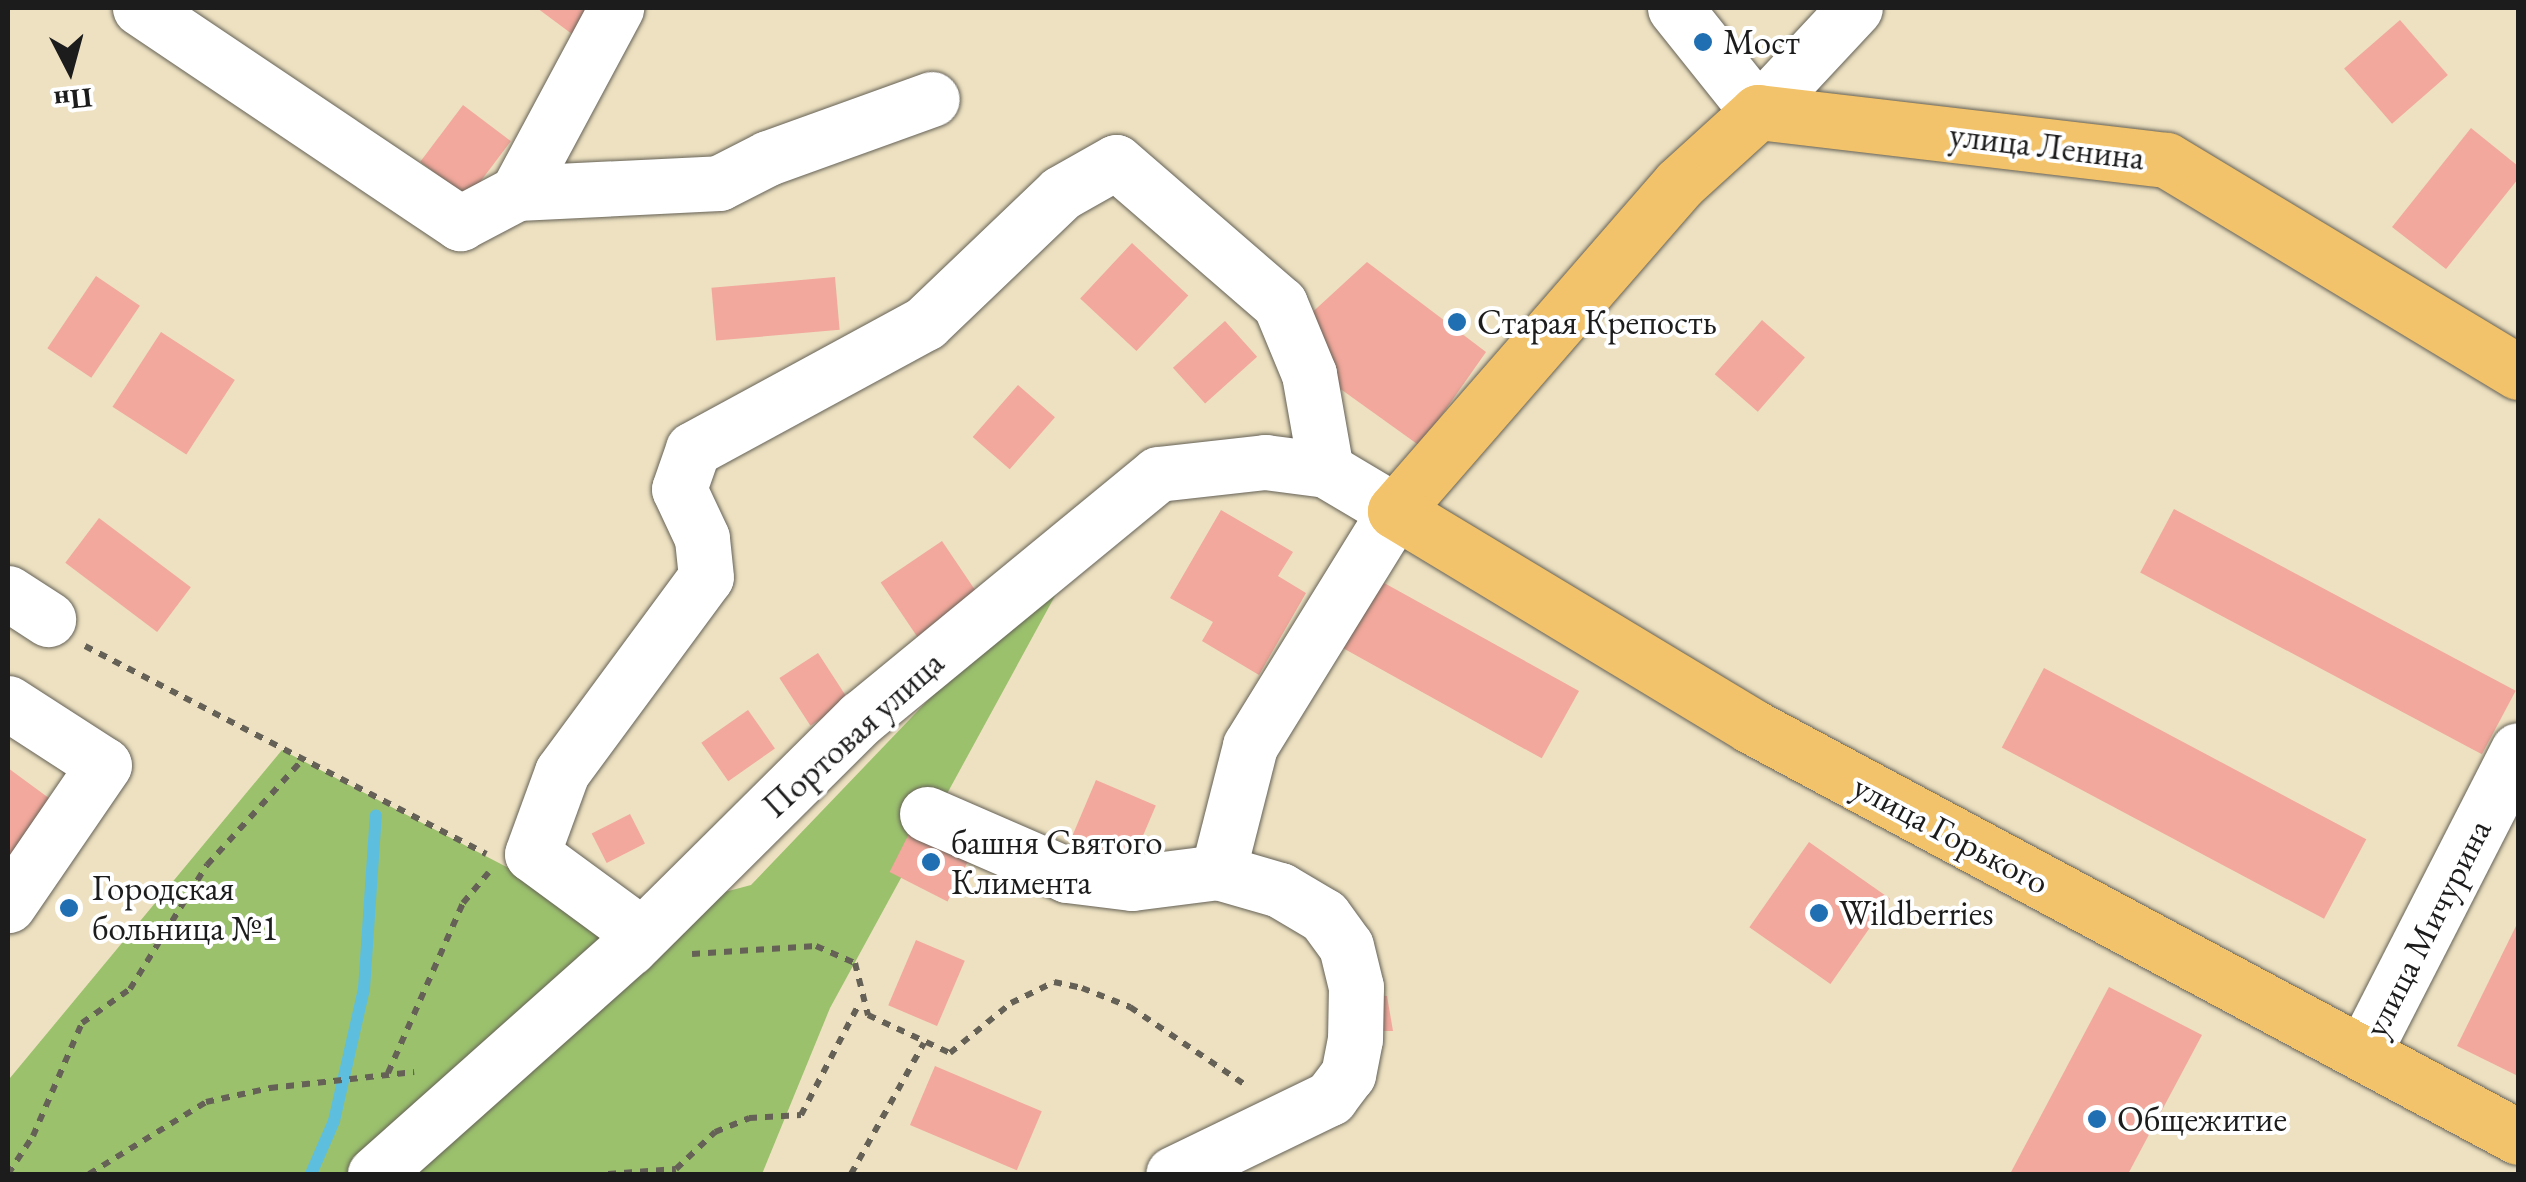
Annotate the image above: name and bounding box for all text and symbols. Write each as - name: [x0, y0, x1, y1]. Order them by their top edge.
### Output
- north arrow: [20, 20, 120, 120]
- place label: Мост: [1723, 21, 1800, 63]
- marker: Мост: [1692, 31, 1714, 53]
- text: Пн: [52, 80, 94, 120]
- street label: улица Ленина: [1947, 113, 2147, 179]
- place label: Старая Крепость: [1477, 301, 1717, 343]
- marker: Старая Крепость: [1446, 311, 1468, 333]
- street label: Портовая улица: [754, 642, 952, 826]
- street label: улица Горького: [1846, 765, 2056, 903]
- street label: улица Мичурина: [2354, 812, 2500, 1044]
- place label: башня Святого Климента: [951, 821, 1162, 903]
- marker: башня Святого Климента: [920, 851, 942, 873]
- place label: Городская больница №1: [92, 867, 278, 949]
- place label: Wildberries: [1839, 892, 1994, 934]
- marker: Городская больница №1: [56, 895, 82, 921]
- marker: Wildberries: [1808, 902, 1830, 924]
- place label: Общежитие: [2117, 1098, 2287, 1140]
- marker: Общежитие: [2086, 1108, 2108, 1130]

